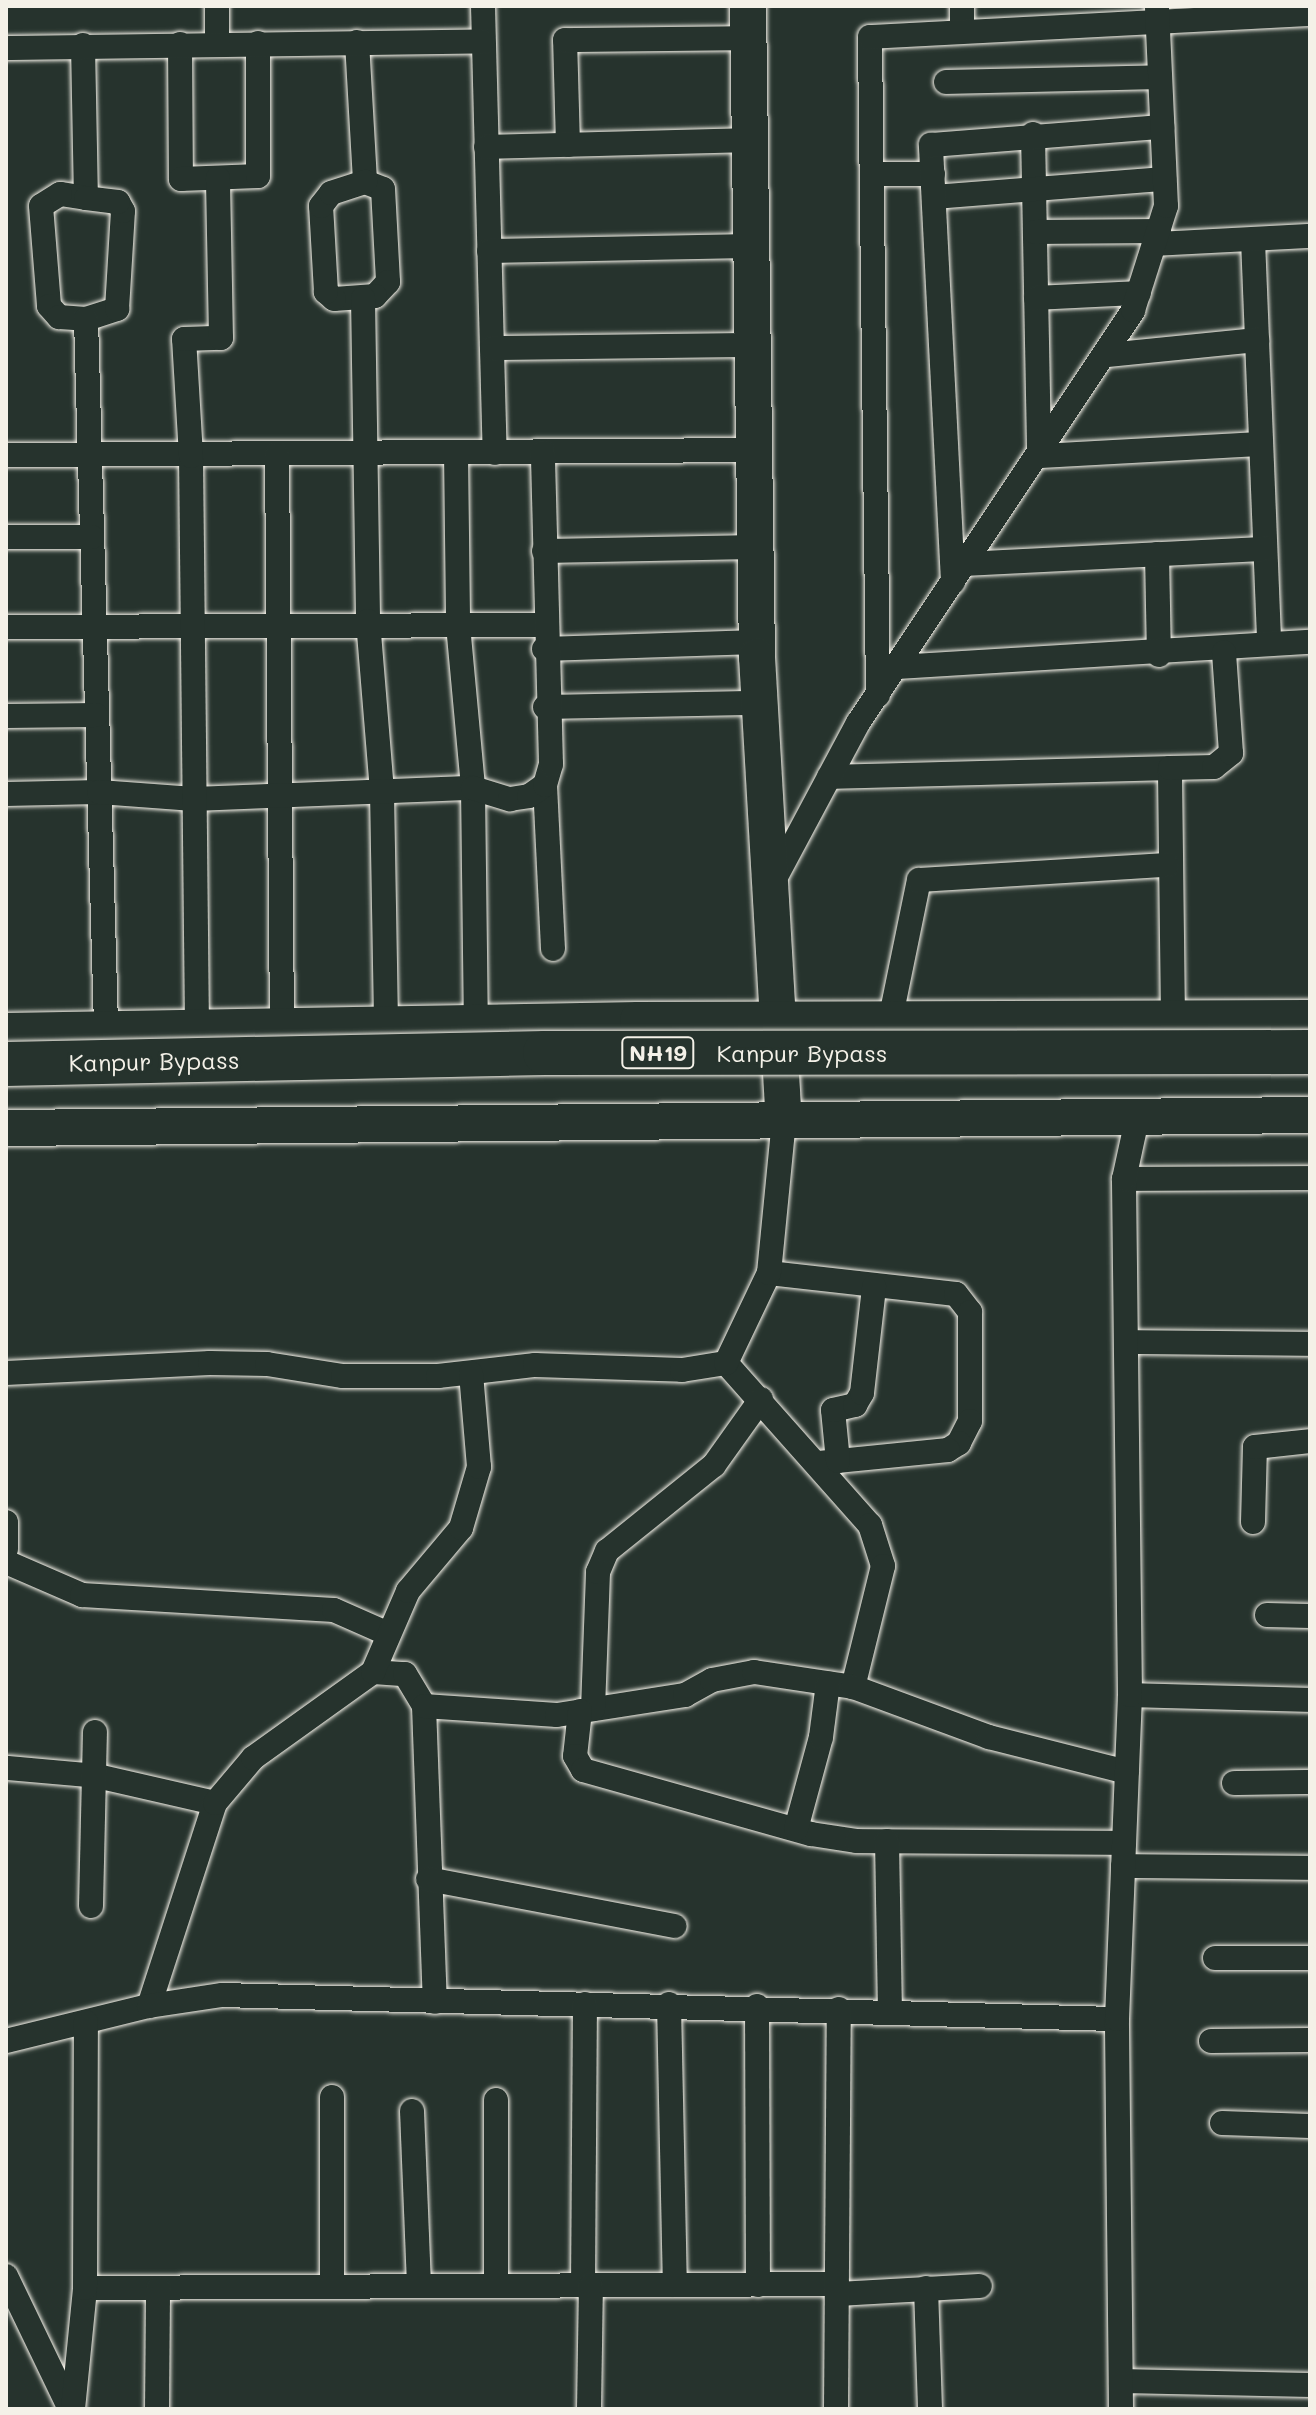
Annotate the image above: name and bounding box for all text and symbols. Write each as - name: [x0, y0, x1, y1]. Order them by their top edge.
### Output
- road number: NH19: [620, 1035, 696, 1071]
- street label: Kanpur Bypass: [717, 1039, 887, 1067]
- street label: Kanpur Bypass: [68, 1045, 240, 1077]

